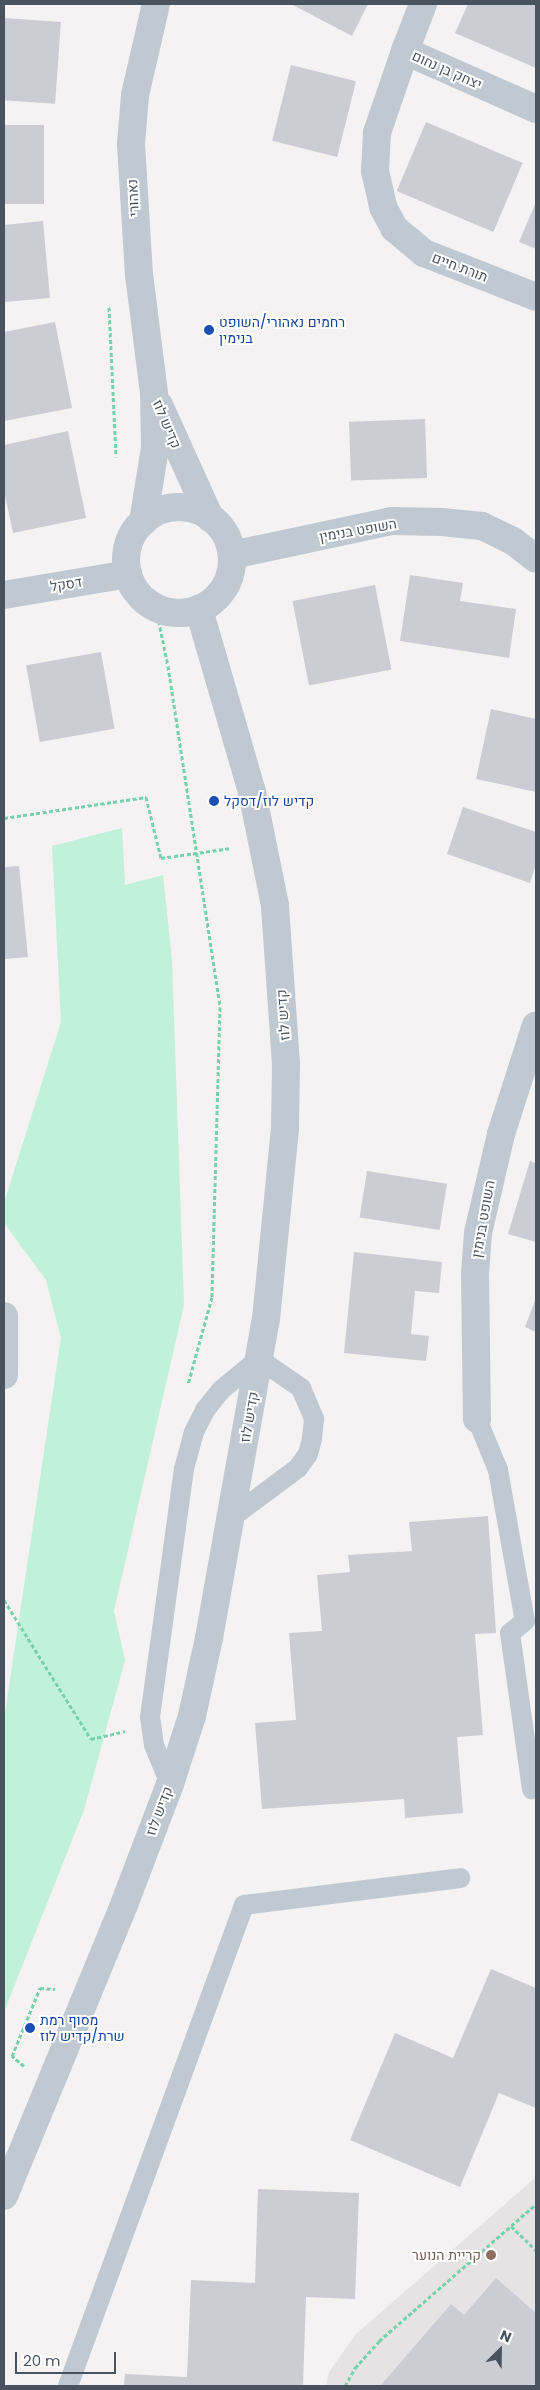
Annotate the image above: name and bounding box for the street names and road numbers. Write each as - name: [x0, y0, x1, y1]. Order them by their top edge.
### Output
- street label: יצחק בן נחום: [410, 47, 484, 93]
- street label: נאהורי: [124, 179, 142, 217]
- street label: תורת חיים: [430, 249, 490, 285]
- street label: קדיש לוז: [149, 397, 185, 451]
- street label: השופט בנימין: [318, 515, 398, 545]
- street label: דסקל: [49, 573, 83, 595]
- street label: קדיש לוז: [273, 989, 293, 1041]
- street label: השופט בנימין: [468, 1179, 498, 1259]
- street label: קדיש לוז: [236, 1390, 262, 1444]
- street label: קדיש לוז: [142, 1784, 176, 1838]

